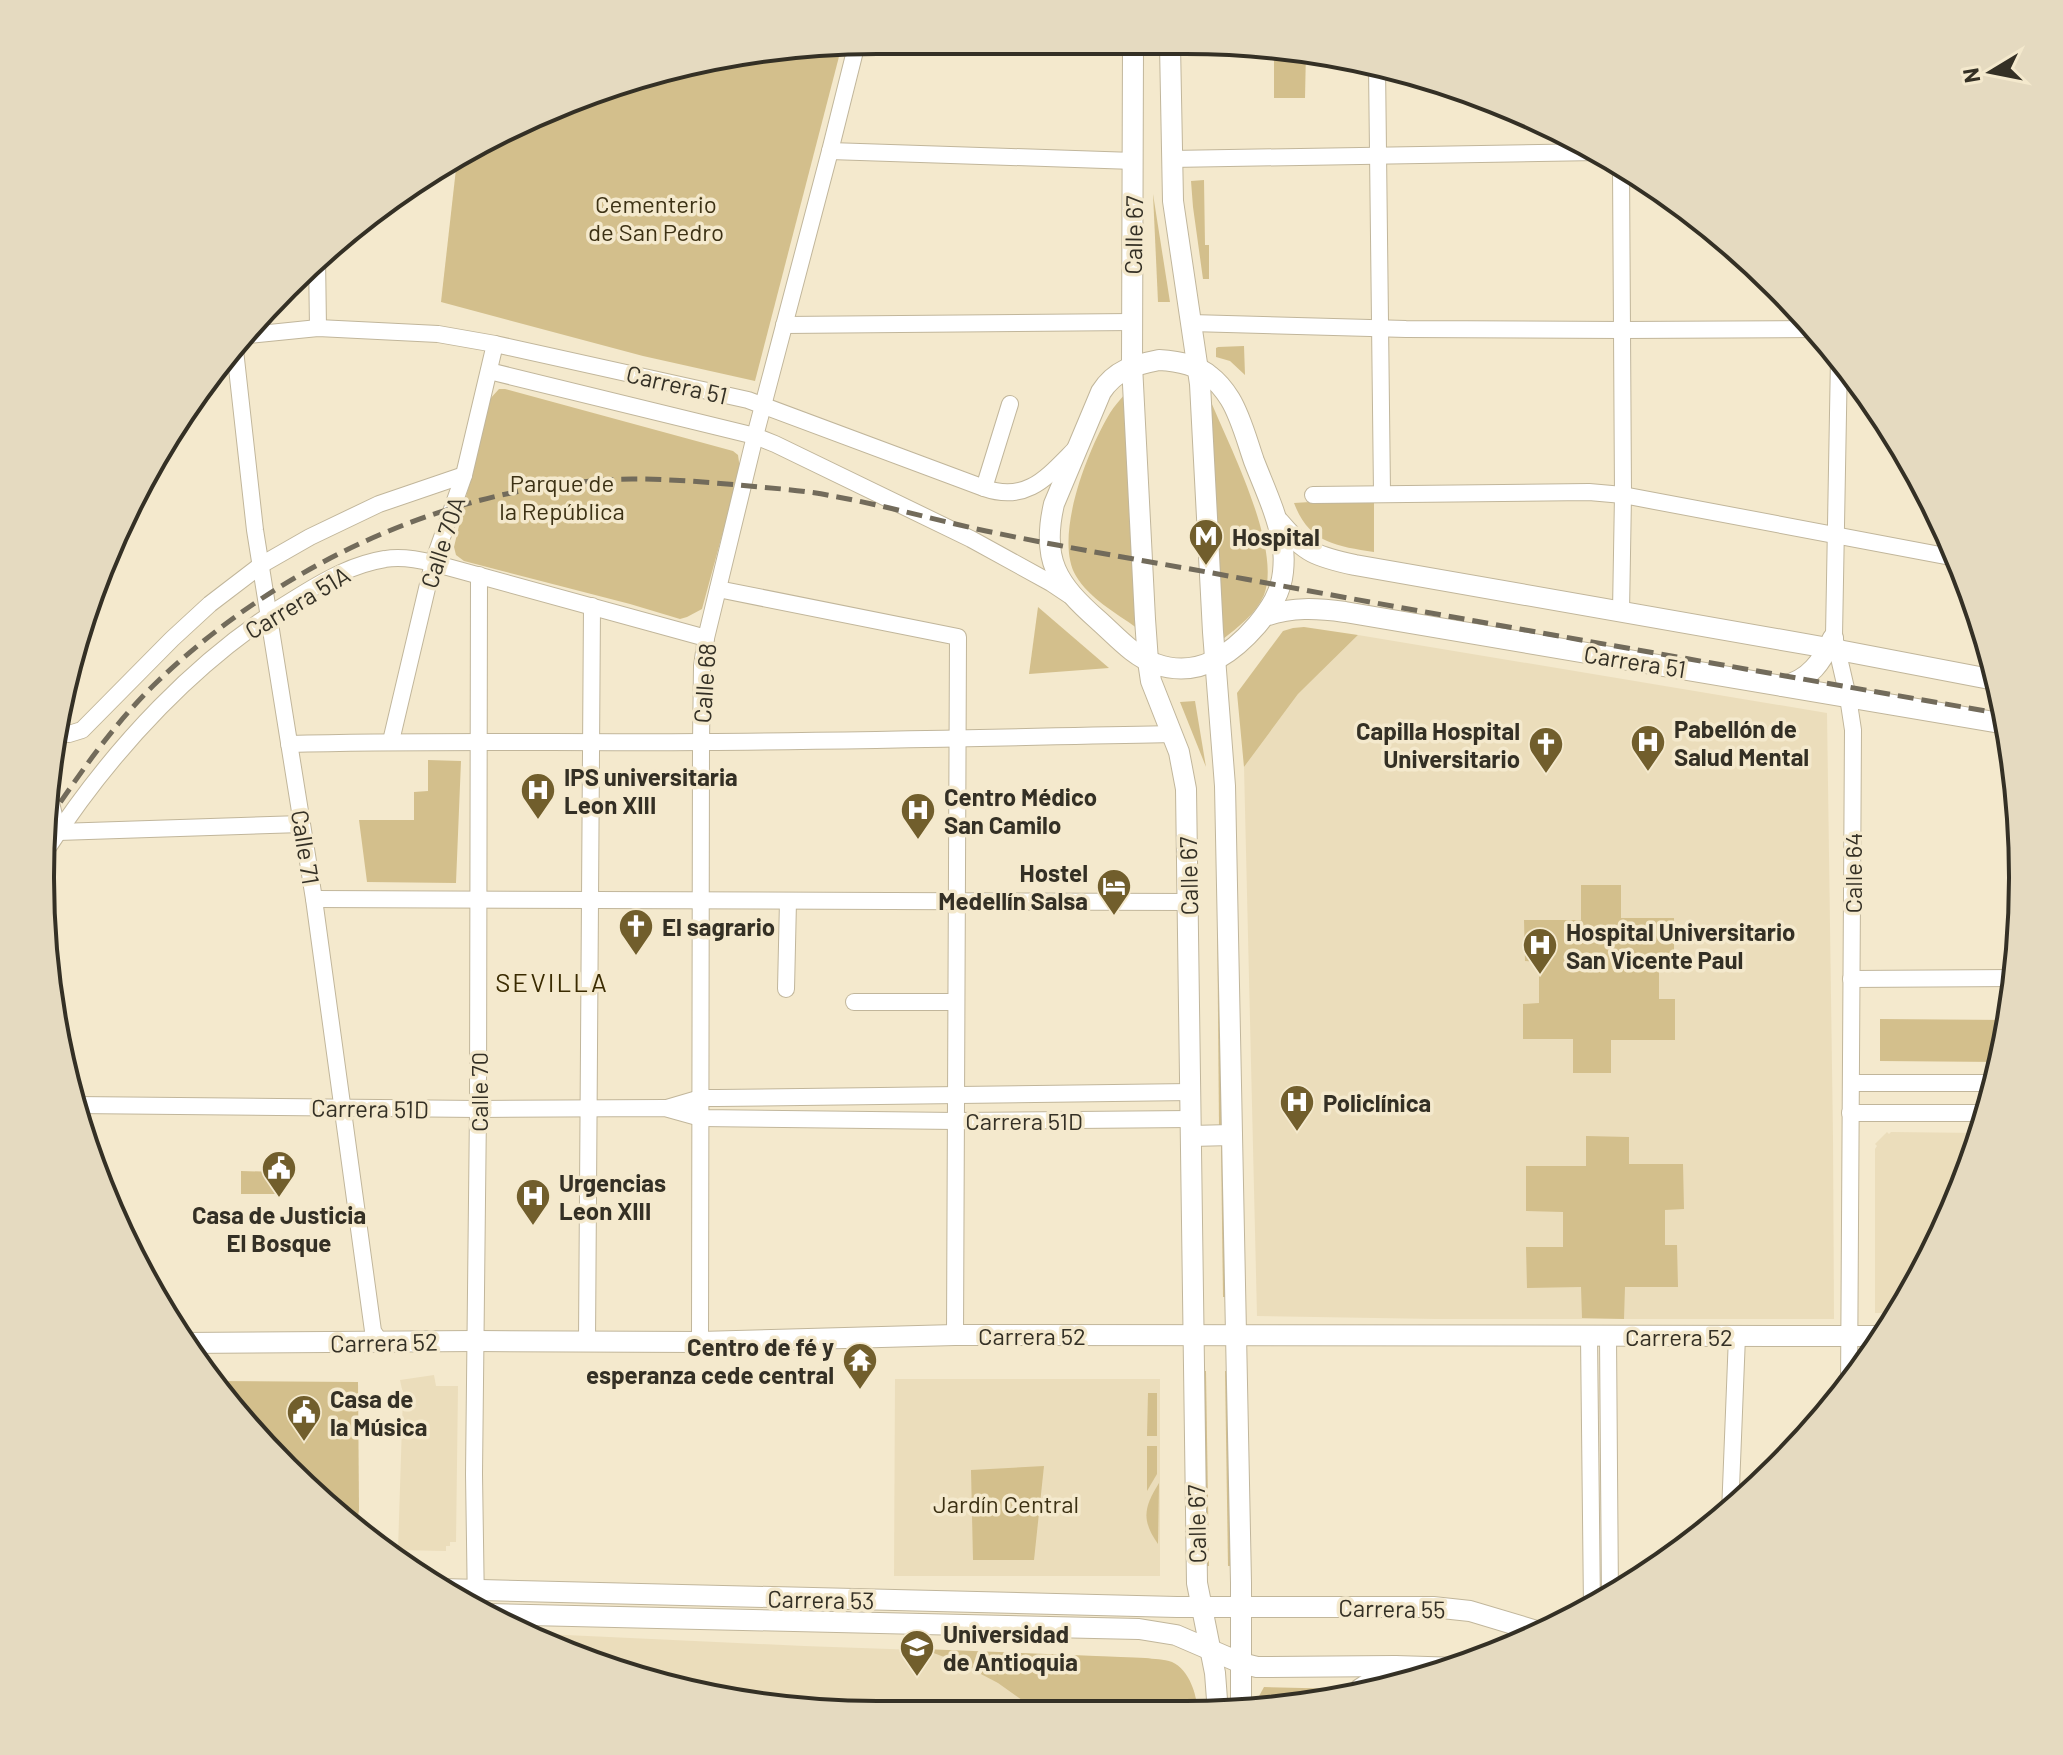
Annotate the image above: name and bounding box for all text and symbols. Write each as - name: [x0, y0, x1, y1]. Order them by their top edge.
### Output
- north arrow: [1951, 32, 2031, 112]
- text: N: [1956, 66, 1984, 85]
- park label: Cementerio de San Pedro: [588, 189, 724, 246]
- street label: Calle 67: [1118, 195, 1148, 275]
- street label: Carrera 51: [624, 358, 730, 410]
- park label: Parque de la República: [499, 468, 625, 525]
- street label: Calle 70A: [414, 492, 470, 592]
- metro station icon: Hospital: [1187, 517, 1225, 567]
- place label: Hospital: [1232, 522, 1320, 551]
- street label: Carrera 51A: [239, 559, 355, 645]
- street label: Carrera 51: [1582, 639, 1688, 683]
- street label: Calle 68: [687, 642, 721, 724]
- place label: Pabellón de Salud Mental: [1674, 714, 1809, 771]
- place label: Capilla Hospital Universitario: [1356, 716, 1520, 773]
- hospital icon: Pabellón de Salud Mental: [1629, 723, 1667, 773]
- church icon: Capilla Hospital Universitario: [1527, 725, 1565, 775]
- place label: IPS universitaria Leon XIII: [564, 762, 738, 819]
- hospital icon: IPS universitaria Leon XIII: [519, 771, 557, 821]
- place label: Centro Médico San Camilo: [944, 782, 1097, 839]
- hospital icon: Centro Médico San Camilo: [899, 791, 937, 841]
- street label: Calle 71: [286, 808, 326, 886]
- street label: Calle 64: [1838, 833, 1867, 913]
- street label: Calle 67: [1173, 836, 1203, 916]
- place label: Hostel Medellín Salsa: [938, 858, 1088, 915]
- hotel icon: Hostel Medellín Salsa: [1095, 867, 1133, 917]
- church icon: El sagrario: [617, 907, 655, 957]
- place label: El sagrario: [662, 912, 775, 941]
- place label: Hospital Universitario San Vicente Paul: [1566, 917, 1795, 974]
- hospital icon: Hospital Universitario San Vicente Paul: [1521, 926, 1559, 976]
- district label: SEVILLA: [495, 966, 609, 997]
- street label: Calle 70: [464, 1052, 493, 1132]
- hospital icon: Policlínica: [1278, 1083, 1316, 1133]
- place label: Policlínica: [1323, 1088, 1431, 1117]
- street label: Carrera 51D: [311, 1092, 429, 1124]
- street label: Carrera 51D: [965, 1106, 1083, 1135]
- public building icon: Casa de Justicia El Bosque: [260, 1149, 298, 1199]
- place label: Urgencias Leon XIII: [559, 1168, 666, 1225]
- hospital icon: Urgencias Leon XIII: [514, 1177, 552, 1227]
- place label: Casa de Justicia El Bosque: [192, 1200, 366, 1257]
- street label: Carrera 52: [978, 1321, 1086, 1350]
- street label: Carrera 52: [1625, 1322, 1733, 1351]
- street label: Carrera 52: [330, 1327, 438, 1357]
- place label: Centro de fé y esperanza cede central: [586, 1332, 834, 1389]
- temple icon: Centro de fé y esperanza cede central: [841, 1341, 879, 1391]
- place label: Casa de la Música: [330, 1384, 427, 1441]
- public building icon: Casa de la Música: [285, 1393, 323, 1443]
- street label: Calle 67: [1181, 1484, 1211, 1564]
- park label: Jardín Central: [933, 1489, 1079, 1518]
- street label: Carrera 53: [767, 1584, 875, 1614]
- street label: Carrera 55: [1338, 1593, 1446, 1623]
- place label: Universidad de Antioquia: [943, 1619, 1078, 1676]
- school or university icon: Universidad de Antioquia: [898, 1628, 936, 1678]

